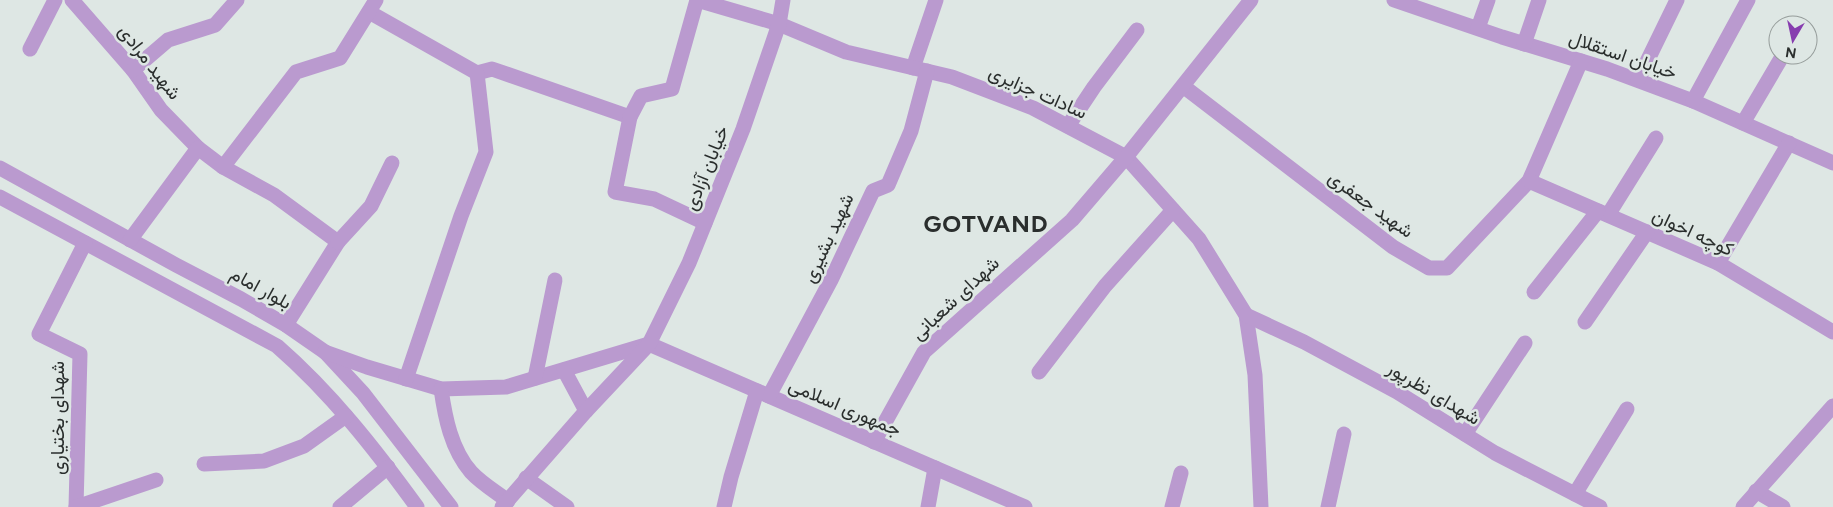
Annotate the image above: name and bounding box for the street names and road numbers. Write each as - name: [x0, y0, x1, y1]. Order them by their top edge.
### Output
- street label: شهید مرادی: [113, 20, 187, 104]
- street label: خیابان استقلال: [1566, 26, 1680, 84]
- street label: سادات جزایری: [985, 60, 1091, 124]
- street label: خیابان آزادی: [679, 122, 733, 214]
- street label: شهید جعفری: [1324, 165, 1418, 243]
- street label: شهید بشیری: [797, 190, 859, 286]
- street label: کوچه اخوان: [1648, 203, 1737, 263]
- street label: شهدای شعبانی: [906, 251, 1004, 345]
- street label: بلوار امام: [226, 262, 296, 315]
- street label: شهدای نظرپور: [1381, 356, 1485, 431]
- street label: شهدای بختیاری: [46, 361, 69, 475]
- street label: جمهوری اسلامی: [785, 373, 905, 441]

